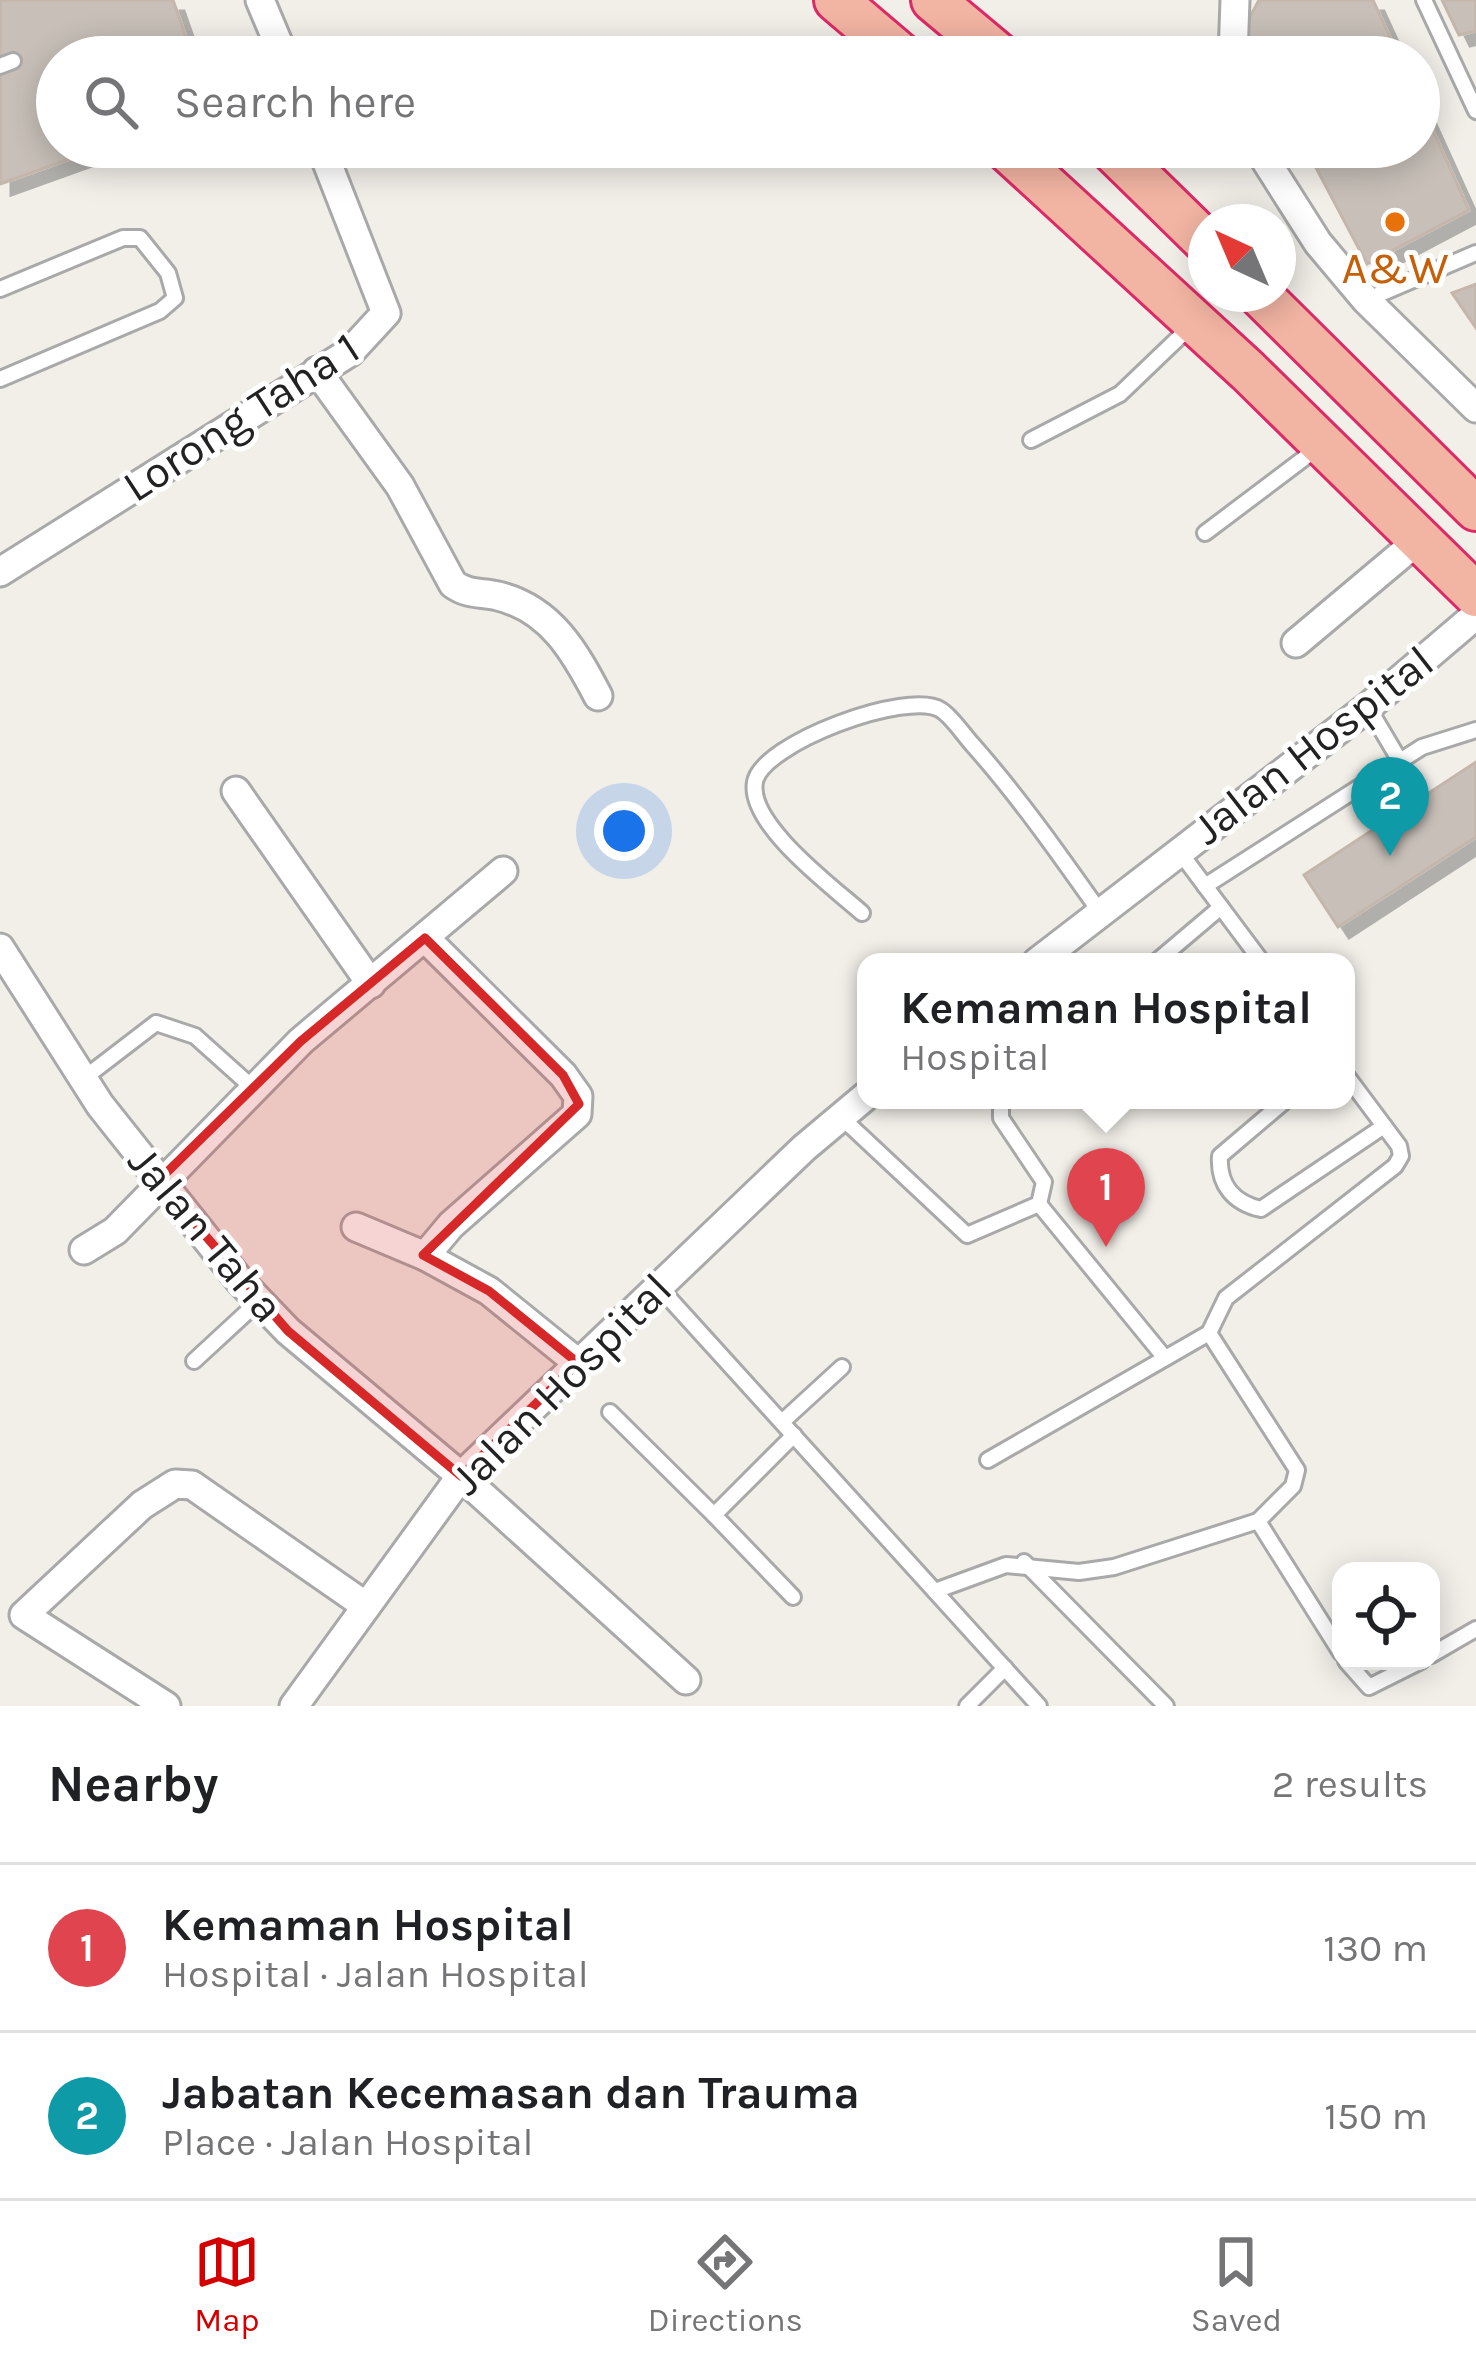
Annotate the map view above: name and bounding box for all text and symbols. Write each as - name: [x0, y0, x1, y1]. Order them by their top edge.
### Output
- search box: [36, 36, 1440, 168]
- icon: search: [78, 69, 144, 135]
- text: Search here: [174, 76, 416, 128]
- north arrow: [1188, 204, 1296, 312]
- marker: A&W: [1382, 209, 1408, 235]
- place label: A&W: [1341, 242, 1449, 294]
- street label: Lorong Taha 1: [113, 322, 369, 513]
- street label: Jalan Hospital: [1183, 635, 1443, 855]
- pin: 2: [1351, 757, 1429, 856]
- your location: [594, 801, 654, 861]
- popup: [857, 953, 1355, 1109]
- text: Kemaman Hospital: [900, 982, 1312, 1034]
- text: Hospital: [900, 1034, 1050, 1080]
- street label: Jalan Taha: [117, 1136, 295, 1332]
- pin: 1: [1067, 1148, 1145, 1247]
- street label: Jalan Hospital: [440, 1263, 682, 1505]
- map controls: [1332, 1562, 1440, 1670]
- button: locate: [1332, 1562, 1440, 1670]
- text: Nearby: [48, 1754, 218, 1814]
- text: 2 results: [1272, 1761, 1428, 1807]
- text: Kemaman Hospital: [162, 1899, 574, 1951]
- text: 1: [80, 1925, 94, 1971]
- text: 130 m: [1323, 1925, 1428, 1971]
- text: Hospital · Jalan Hospital: [162, 1951, 589, 1997]
- text: Jabatan Kecemasan dan Trauma: [162, 2067, 860, 2119]
- text: 2: [75, 2093, 99, 2139]
- text: 150 m: [1324, 2093, 1428, 2139]
- text: Place · Jalan Hospital: [162, 2119, 533, 2165]
- tab: Map: [194, 2229, 260, 2339]
- tab: Directions: [648, 2229, 803, 2339]
- tab: Saved: [1191, 2229, 1282, 2339]

